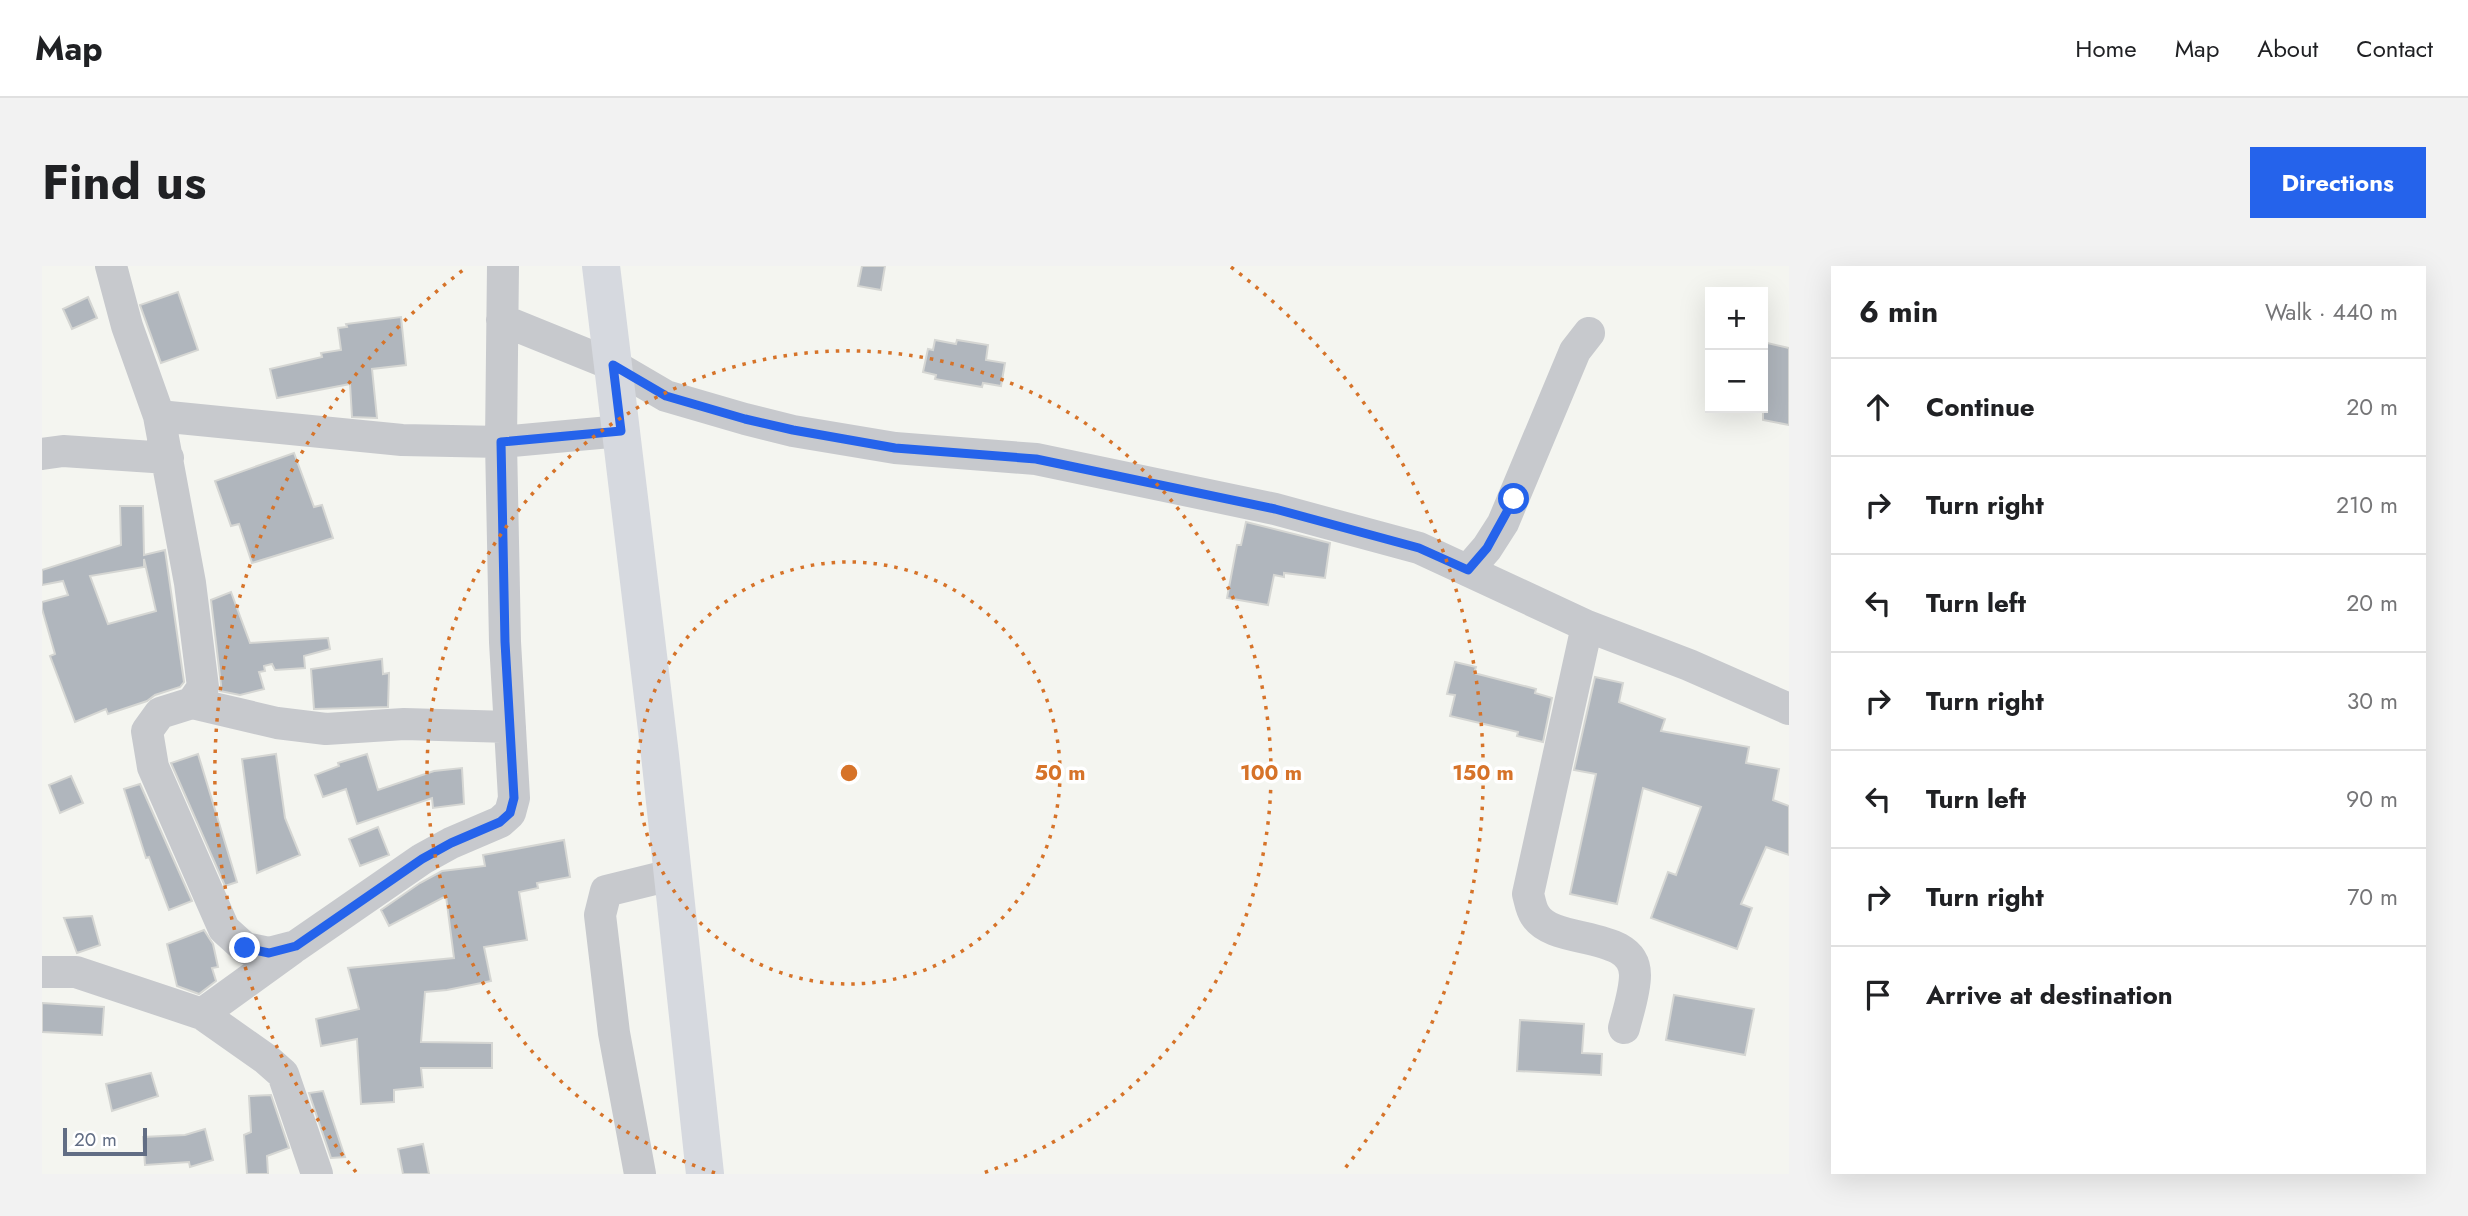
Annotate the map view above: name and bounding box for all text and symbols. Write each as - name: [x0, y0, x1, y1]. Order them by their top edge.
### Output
- text: Map: [35, 25, 103, 72]
- text: Home: [2075, 31, 2137, 66]
- text: Map: [2175, 31, 2219, 66]
- text: About: [2257, 31, 2318, 66]
- text: Contact: [2356, 31, 2433, 66]
- text: Find us: [42, 147, 206, 217]
- button: Directions: [2250, 147, 2426, 218]
- map controls: [1705, 287, 1768, 413]
- button: +: [1705, 287, 1768, 350]
- text: 6 min: [1859, 290, 1938, 333]
- text: Walk · 440 m: [2265, 295, 2398, 329]
- button: −: [1705, 350, 1768, 413]
- icon: ahead: [1859, 388, 1897, 426]
- text: Continue: [1926, 388, 2035, 426]
- text: 20 m: [2346, 390, 2398, 424]
- route start: [1498, 483, 1529, 514]
- icon: right: [1859, 486, 1897, 524]
- text: Turn right: [1926, 486, 2044, 524]
- text: 210 m: [2336, 488, 2398, 522]
- icon: left: [1859, 584, 1897, 622]
- text: Turn left: [1926, 584, 2026, 622]
- text: 20 m: [2346, 586, 2398, 620]
- icon: right: [1859, 682, 1897, 720]
- text: Turn right: [1926, 682, 2044, 720]
- text: 30 m: [2347, 684, 2398, 718]
- text: 50 m: [1035, 758, 1085, 788]
- text: 100 m: [1240, 758, 1302, 788]
- text: 150 m: [1452, 758, 1514, 788]
- centre of rings: [837, 761, 861, 785]
- icon: left: [1859, 780, 1897, 818]
- text: Turn left: [1926, 780, 2026, 818]
- text: 90 m: [2346, 782, 2398, 816]
- icon: right: [1859, 878, 1897, 916]
- text: Turn right: [1926, 878, 2044, 916]
- text: 70 m: [2347, 880, 2398, 914]
- route end: [229, 932, 260, 963]
- icon: arrive: [1859, 976, 1897, 1014]
- text: Arrive at destination: [1926, 976, 2173, 1014]
- scale bar: [63, 1125, 147, 1157]
- text: 20 m: [74, 1126, 117, 1153]

